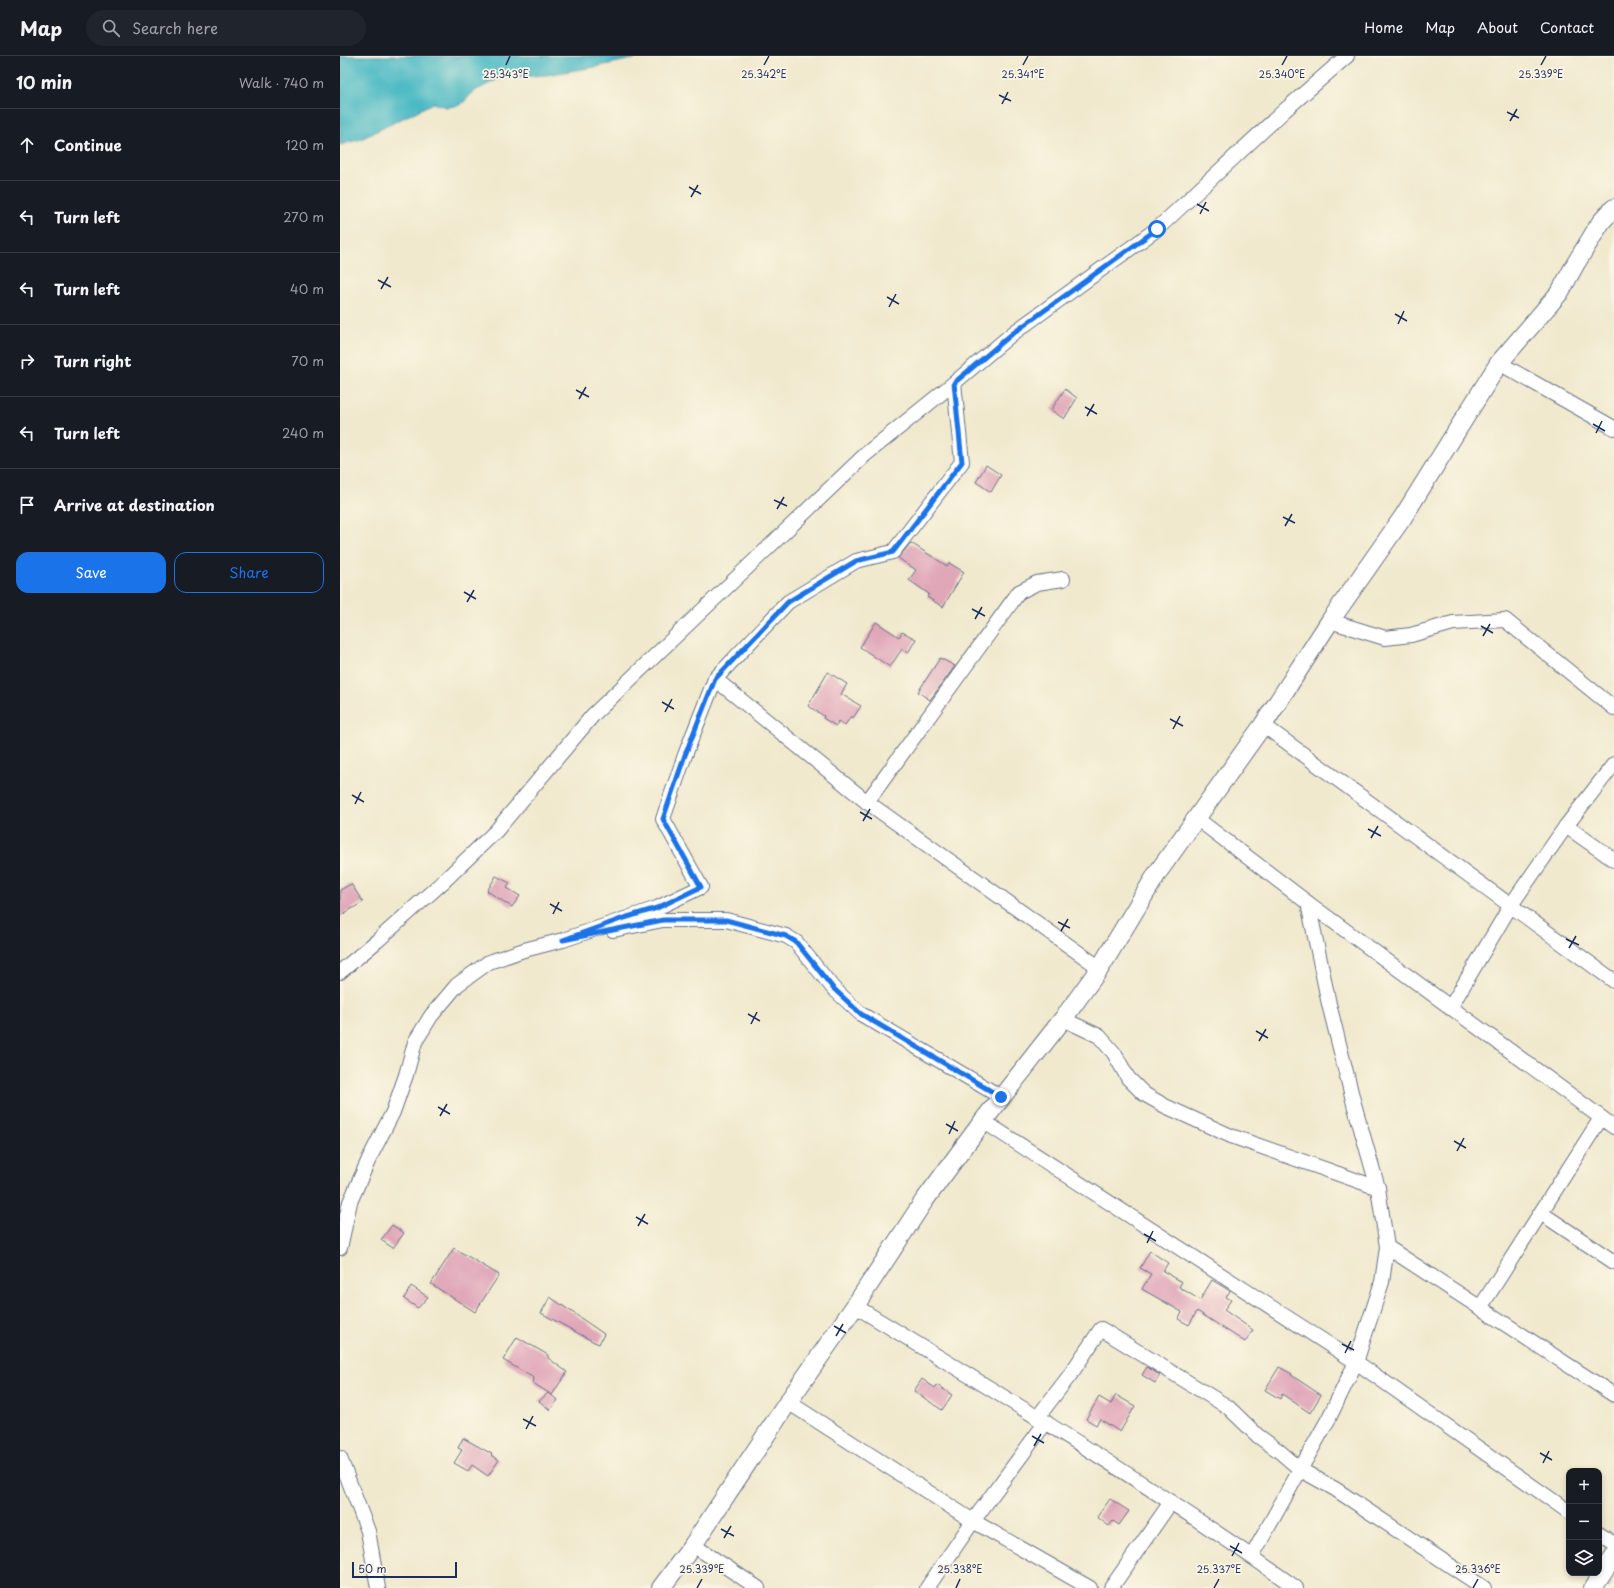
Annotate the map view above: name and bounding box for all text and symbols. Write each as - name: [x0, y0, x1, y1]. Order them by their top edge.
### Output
- search box: [86, 10, 366, 46]
- text: Map: [20, 14, 62, 42]
- text: Search here: [132, 16, 218, 39]
- icon: search: [100, 17, 122, 39]
- text: Home: [1364, 17, 1403, 38]
- text: Map: [1425, 17, 1455, 38]
- text: About: [1477, 17, 1518, 38]
- text: Contact: [1540, 17, 1594, 38]
- text: 25.343°E: [483, 66, 529, 81]
- text: 25.342°E: [741, 66, 787, 81]
- text: 25.341°E: [1001, 66, 1045, 81]
- text: 25.340°E: [1259, 66, 1305, 81]
- text: 25.339°E: [1519, 66, 1563, 81]
- text: 10 min: [16, 69, 72, 95]
- text: Walk · 740 m: [239, 73, 324, 92]
- text: Continue: [54, 133, 122, 156]
- icon: ahead: [16, 134, 38, 156]
- text: 120 m: [285, 135, 324, 154]
- text: Turn left: [54, 205, 120, 228]
- icon: left: [16, 206, 38, 228]
- text: 270 m: [283, 207, 324, 226]
- route start: [1148, 220, 1166, 238]
- text: Turn left: [54, 277, 120, 300]
- icon: left: [16, 278, 38, 300]
- text: 40 m: [290, 279, 324, 298]
- text: Turn right: [54, 349, 131, 372]
- icon: right: [16, 350, 38, 372]
- text: 70 m: [291, 351, 324, 370]
- text: Turn left: [54, 421, 120, 444]
- icon: left: [16, 422, 38, 444]
- text: 240 m: [282, 423, 324, 442]
- text: Arrive at destination: [54, 493, 215, 516]
- icon: arrive: [16, 494, 38, 516]
- button: Save: [16, 552, 166, 593]
- button: Share: [174, 552, 324, 593]
- route end: [992, 1088, 1010, 1106]
- map controls: [1566, 1468, 1602, 1576]
- button: +: [1566, 1468, 1602, 1504]
- button: −: [1566, 1504, 1602, 1540]
- button: layers: [1566, 1540, 1602, 1576]
- scale bar: [352, 1560, 457, 1579]
- text: 50 m: [358, 1560, 387, 1577]
- text: 25.339°E: [680, 1561, 724, 1576]
- text: 25.338°E: [937, 1561, 983, 1576]
- text: 25.337°E: [1197, 1561, 1241, 1576]
- text: 25.336°E: [1455, 1561, 1501, 1576]

